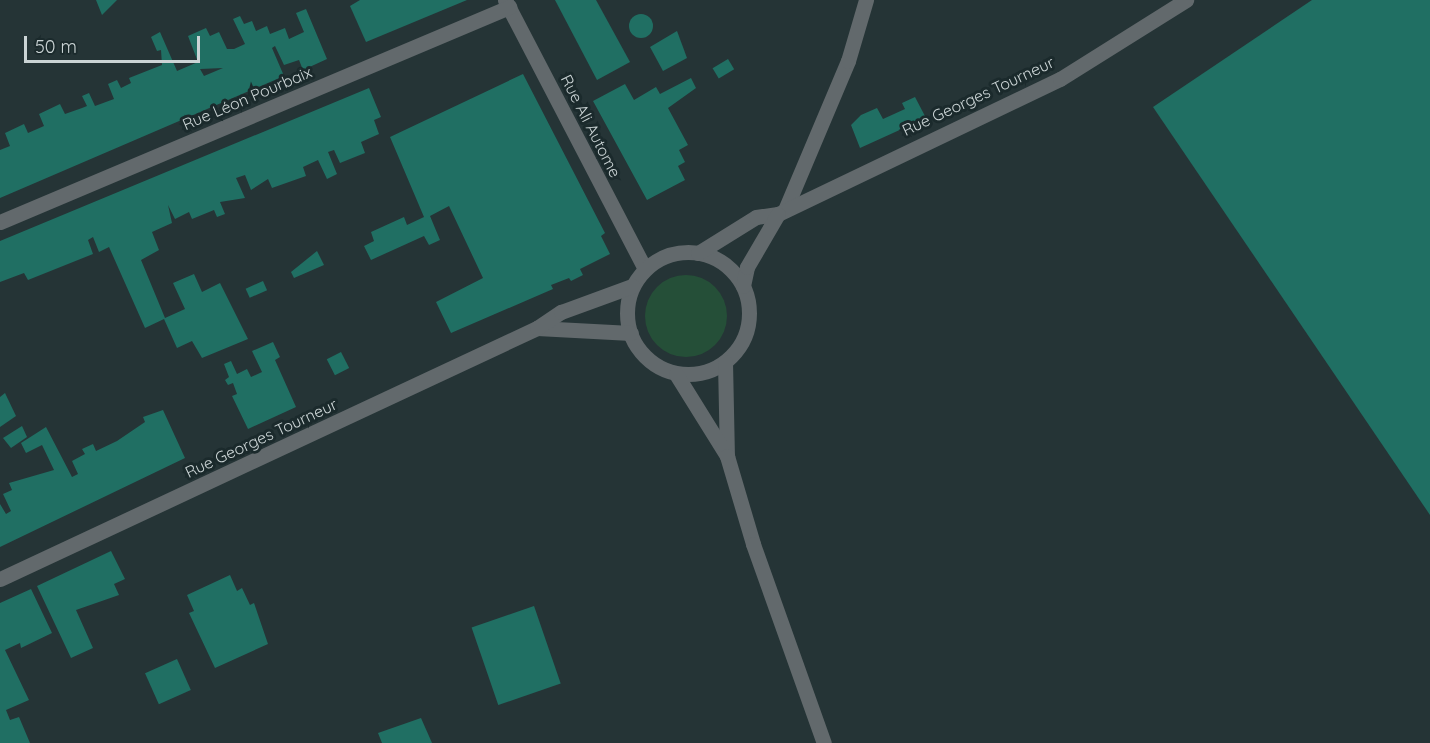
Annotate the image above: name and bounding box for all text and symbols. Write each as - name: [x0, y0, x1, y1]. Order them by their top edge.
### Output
- scale bar: [27, 24, 202, 62]
- text: 50 m: [35, 35, 77, 58]
- street label: Rue Georges Tourneur: [899, 52, 1057, 140]
- street label: Rue Léon Pourbaix: [179, 62, 315, 134]
- street label: Rue Ali Autome: [557, 71, 625, 181]
- street label: Rue Georges Tourneur: [182, 394, 340, 482]

